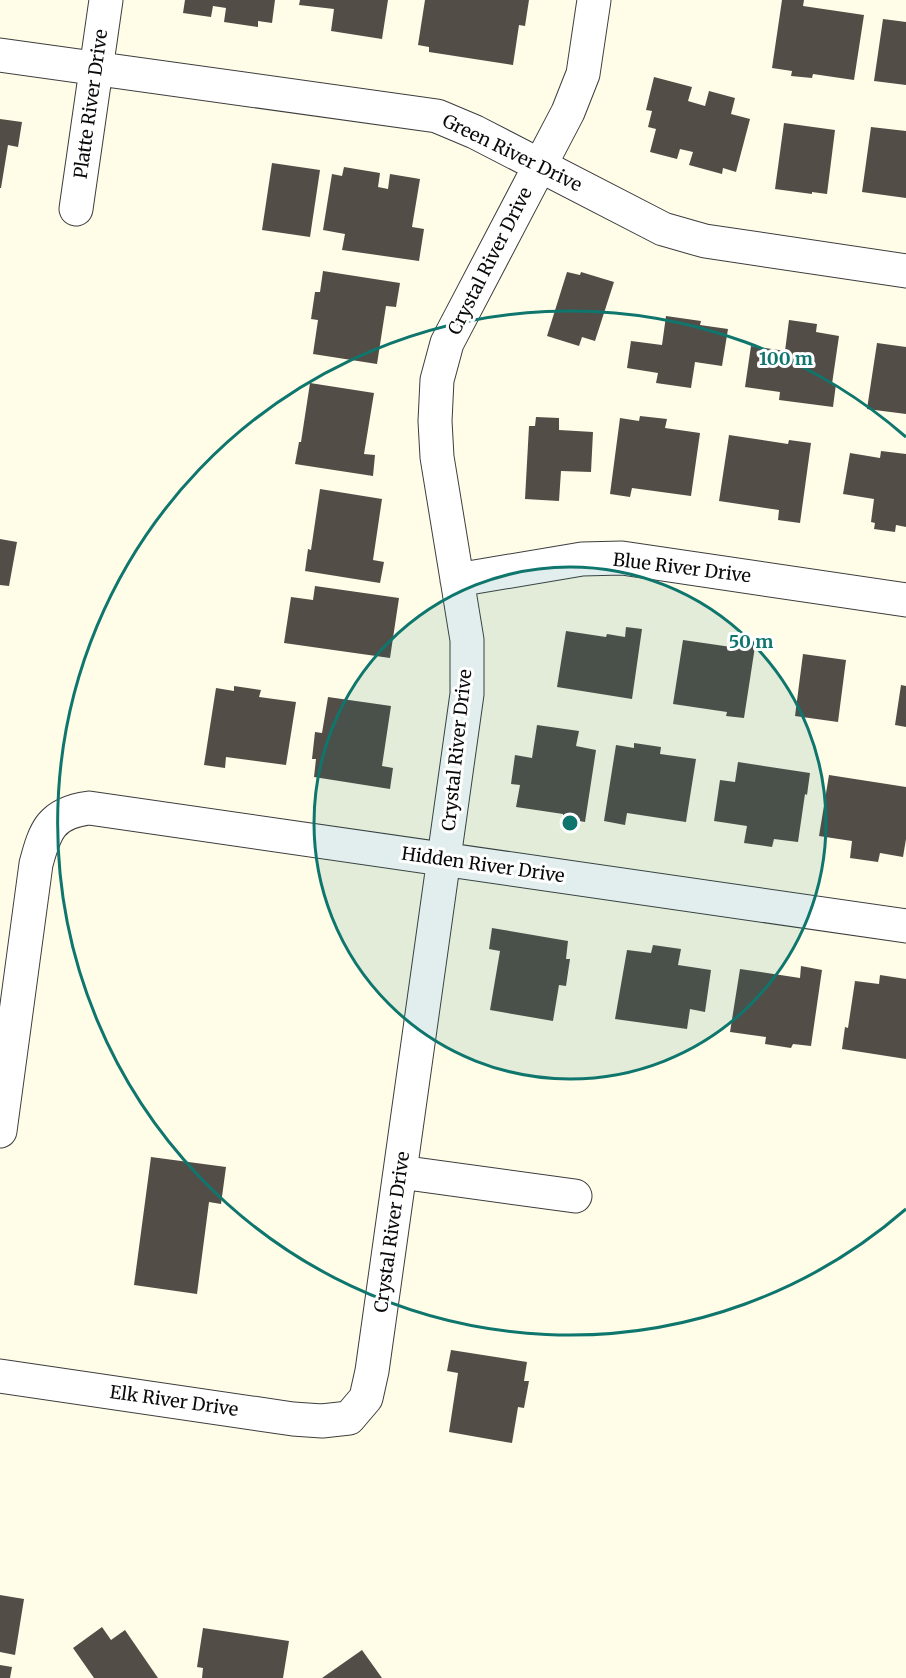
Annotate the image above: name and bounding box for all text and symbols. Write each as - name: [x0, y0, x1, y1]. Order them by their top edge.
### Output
- street label: Platte River Drive: [69, 28, 112, 180]
- street label: Green River Drive: [439, 109, 586, 196]
- street label: Crystal River Drive: [442, 183, 537, 338]
- text: 100 m: [759, 347, 813, 370]
- street label: Blue River Drive: [612, 548, 752, 587]
- text: 50 m: [729, 630, 773, 653]
- street label: Crystal River Drive: [437, 668, 476, 832]
- centre of rings: [560, 813, 580, 833]
- street label: Hidden River Drive: [400, 842, 566, 887]
- street label: Crystal River Drive: [369, 1150, 414, 1314]
- street label: Elk River Drive: [108, 1380, 240, 1421]

